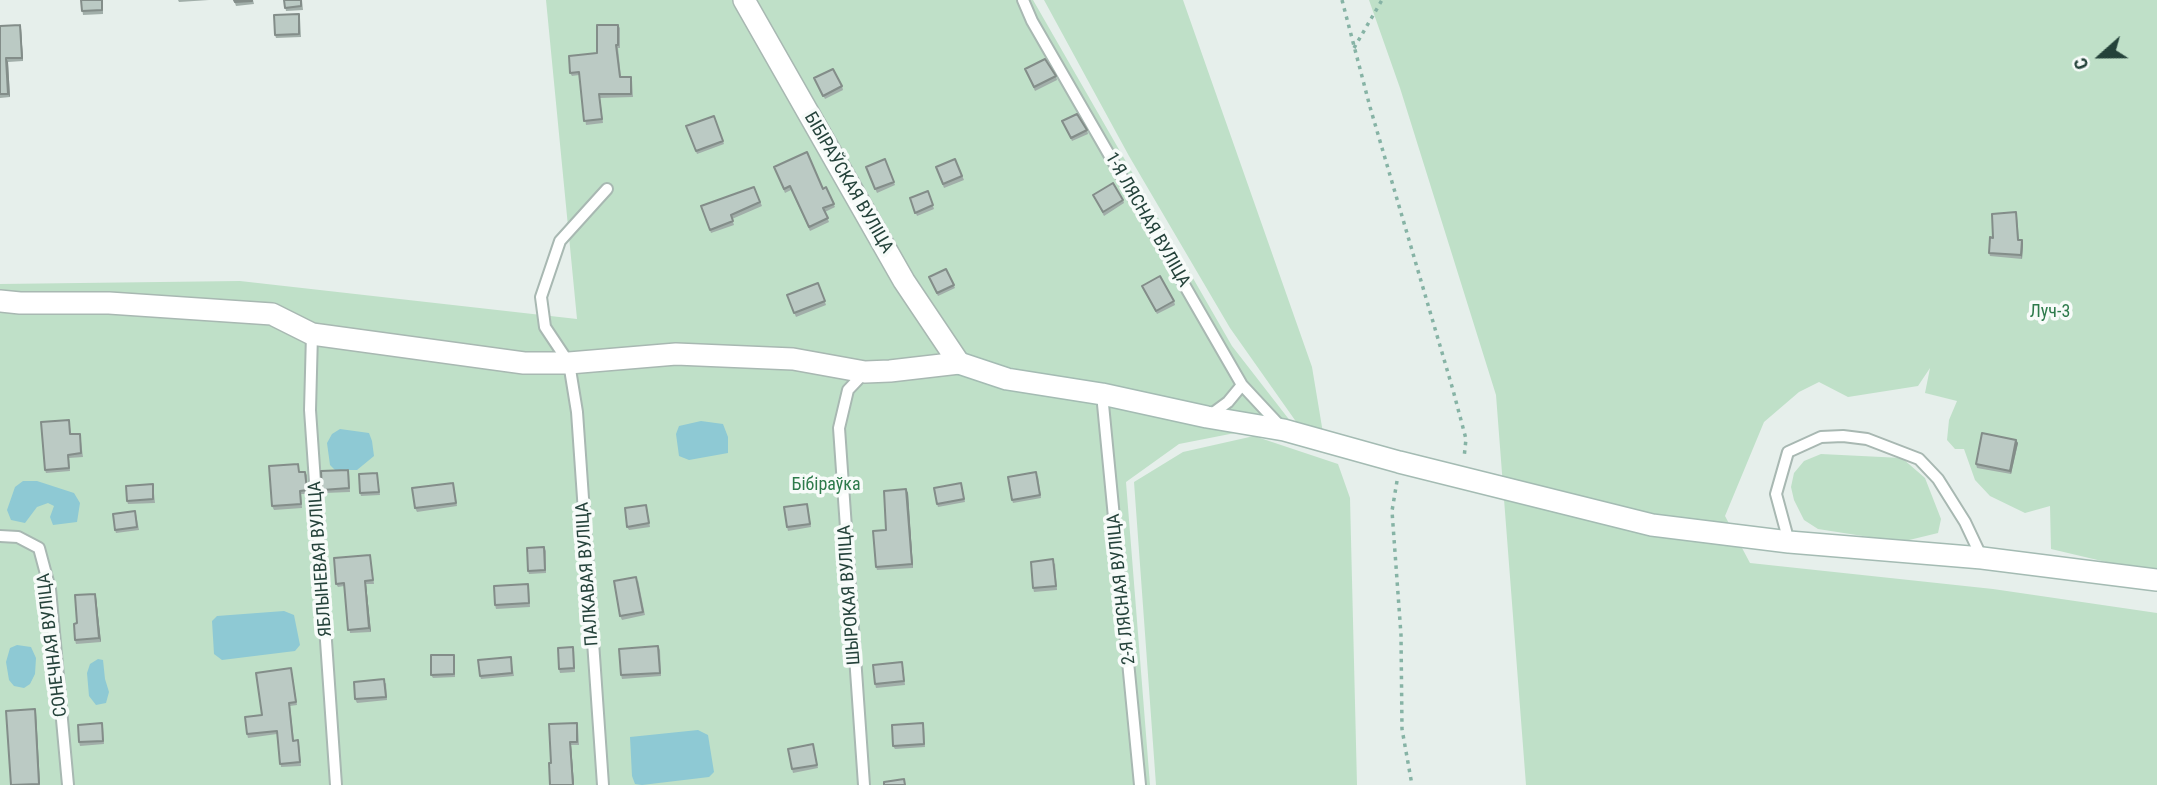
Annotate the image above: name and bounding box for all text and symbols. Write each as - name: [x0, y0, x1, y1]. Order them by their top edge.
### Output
- north arrow: [2066, 21, 2136, 91]
- text: С: [2068, 55, 2094, 73]
- street label: БІБІРАЎСКАЯ ВУЛІЦА: [799, 109, 897, 257]
- street label: 1-Я ЛЯСНАЯ ВУЛІЦА: [1100, 149, 1194, 291]
- park label: Луч-3: [2030, 301, 2070, 323]
- park label: Бібіраўка: [791, 474, 861, 496]
- street label: ЯБЛЫНЕВАЯ ВУЛІЦА: [305, 480, 337, 638]
- street label: ПАЛКАВАЯ ВУЛІЦА: [572, 501, 604, 647]
- street label: 2-Я ЛЯСНАЯ ВУЛІЦА: [1103, 512, 1141, 666]
- street label: ШЫРОКАЯ ВУЛІЦА: [834, 524, 866, 666]
- street label: СОНЕЧНАЯ ВУЛІЦА: [33, 572, 73, 718]

